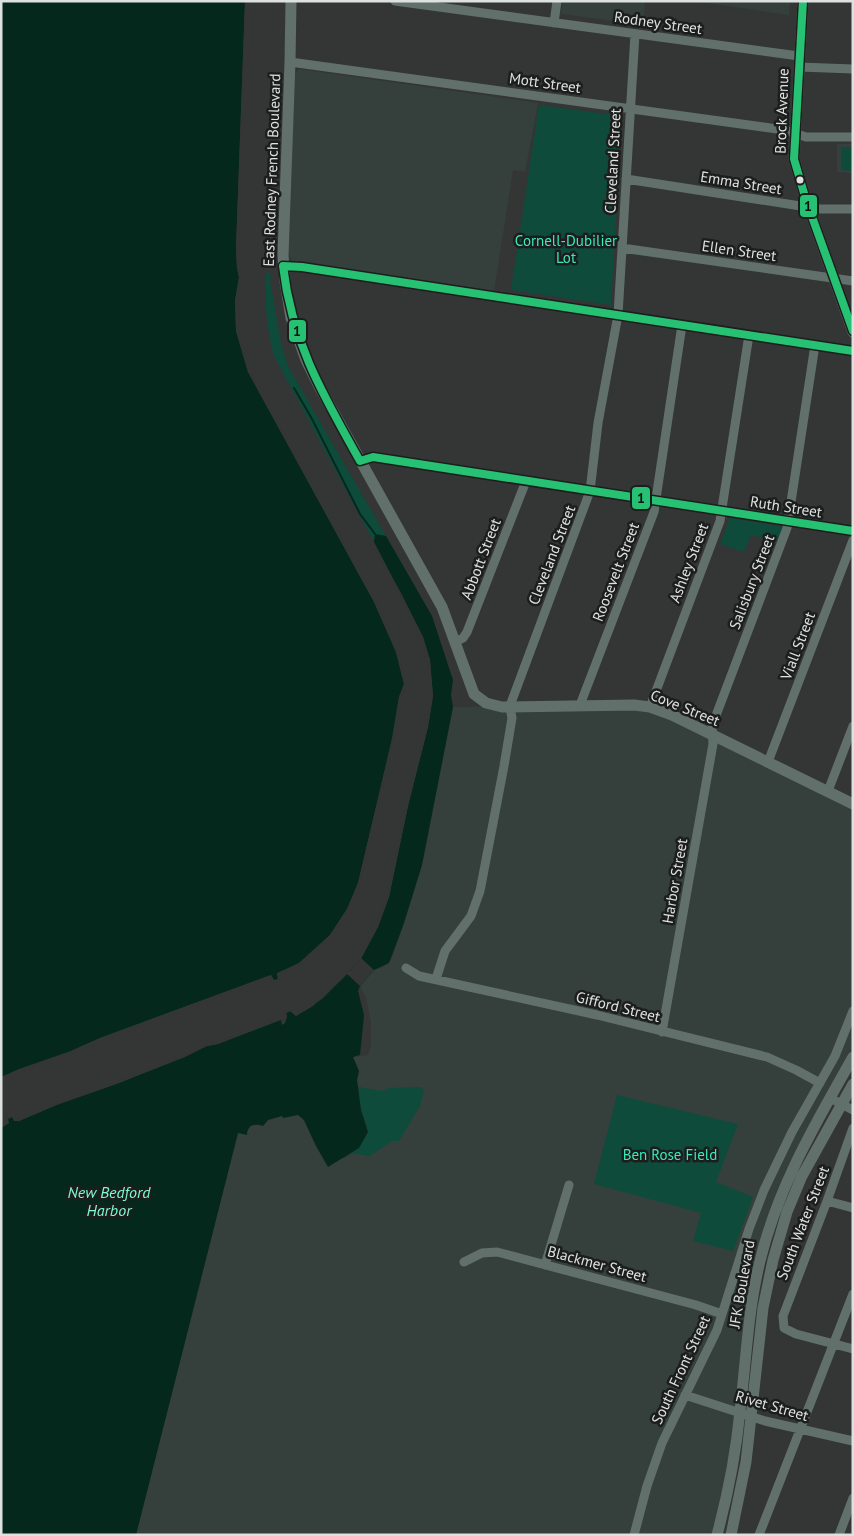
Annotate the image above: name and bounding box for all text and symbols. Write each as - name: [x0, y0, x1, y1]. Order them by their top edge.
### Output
- street label: Rodney Street: [613, 7, 703, 38]
- street label: Mott Street: [508, 68, 582, 97]
- street label: Brock Avenue: [771, 68, 792, 154]
- street label: East Rodney French Boulevard: [259, 73, 284, 267]
- street label: Cleveland Street: [600, 108, 625, 214]
- street label: Emma Street: [699, 167, 783, 198]
- unlabelled marker: [795, 175, 805, 185]
- line badge: 1: [799, 194, 818, 218]
- text: 1: [804, 197, 812, 215]
- park label: Cornell-Dubilier Lot: [515, 231, 617, 267]
- street label: Ellen Street: [701, 236, 778, 265]
- line badge: 1: [288, 319, 307, 343]
- text: 1: [293, 322, 301, 340]
- line badge: 1: [631, 486, 651, 510]
- text: 1: [637, 489, 645, 507]
- street label: Ruth Street: [749, 491, 823, 522]
- street label: Cleveland Street: [524, 502, 579, 607]
- street label: Abbott Street: [456, 515, 505, 602]
- street label: Roosevelt Street: [588, 520, 643, 624]
- street label: Ashley Street: [665, 520, 712, 605]
- street label: Salisbury Street: [725, 532, 778, 632]
- street label: Viall Street: [776, 609, 819, 683]
- street label: Cove Street: [648, 685, 723, 730]
- street label: Harbor Street: [658, 837, 691, 925]
- street label: Gifford Street: [574, 987, 662, 1026]
- park label: Ben Rose Field: [623, 1145, 717, 1164]
- street label: South Water Street: [772, 1163, 833, 1282]
- water label: New Bedford Harbor: [68, 1182, 151, 1220]
- street label: JFK Boulevard: [724, 1238, 759, 1330]
- street label: Blackmer Street: [546, 1241, 649, 1286]
- street label: South Front Street: [647, 1312, 714, 1427]
- street label: Rivet Street: [733, 1386, 811, 1425]

